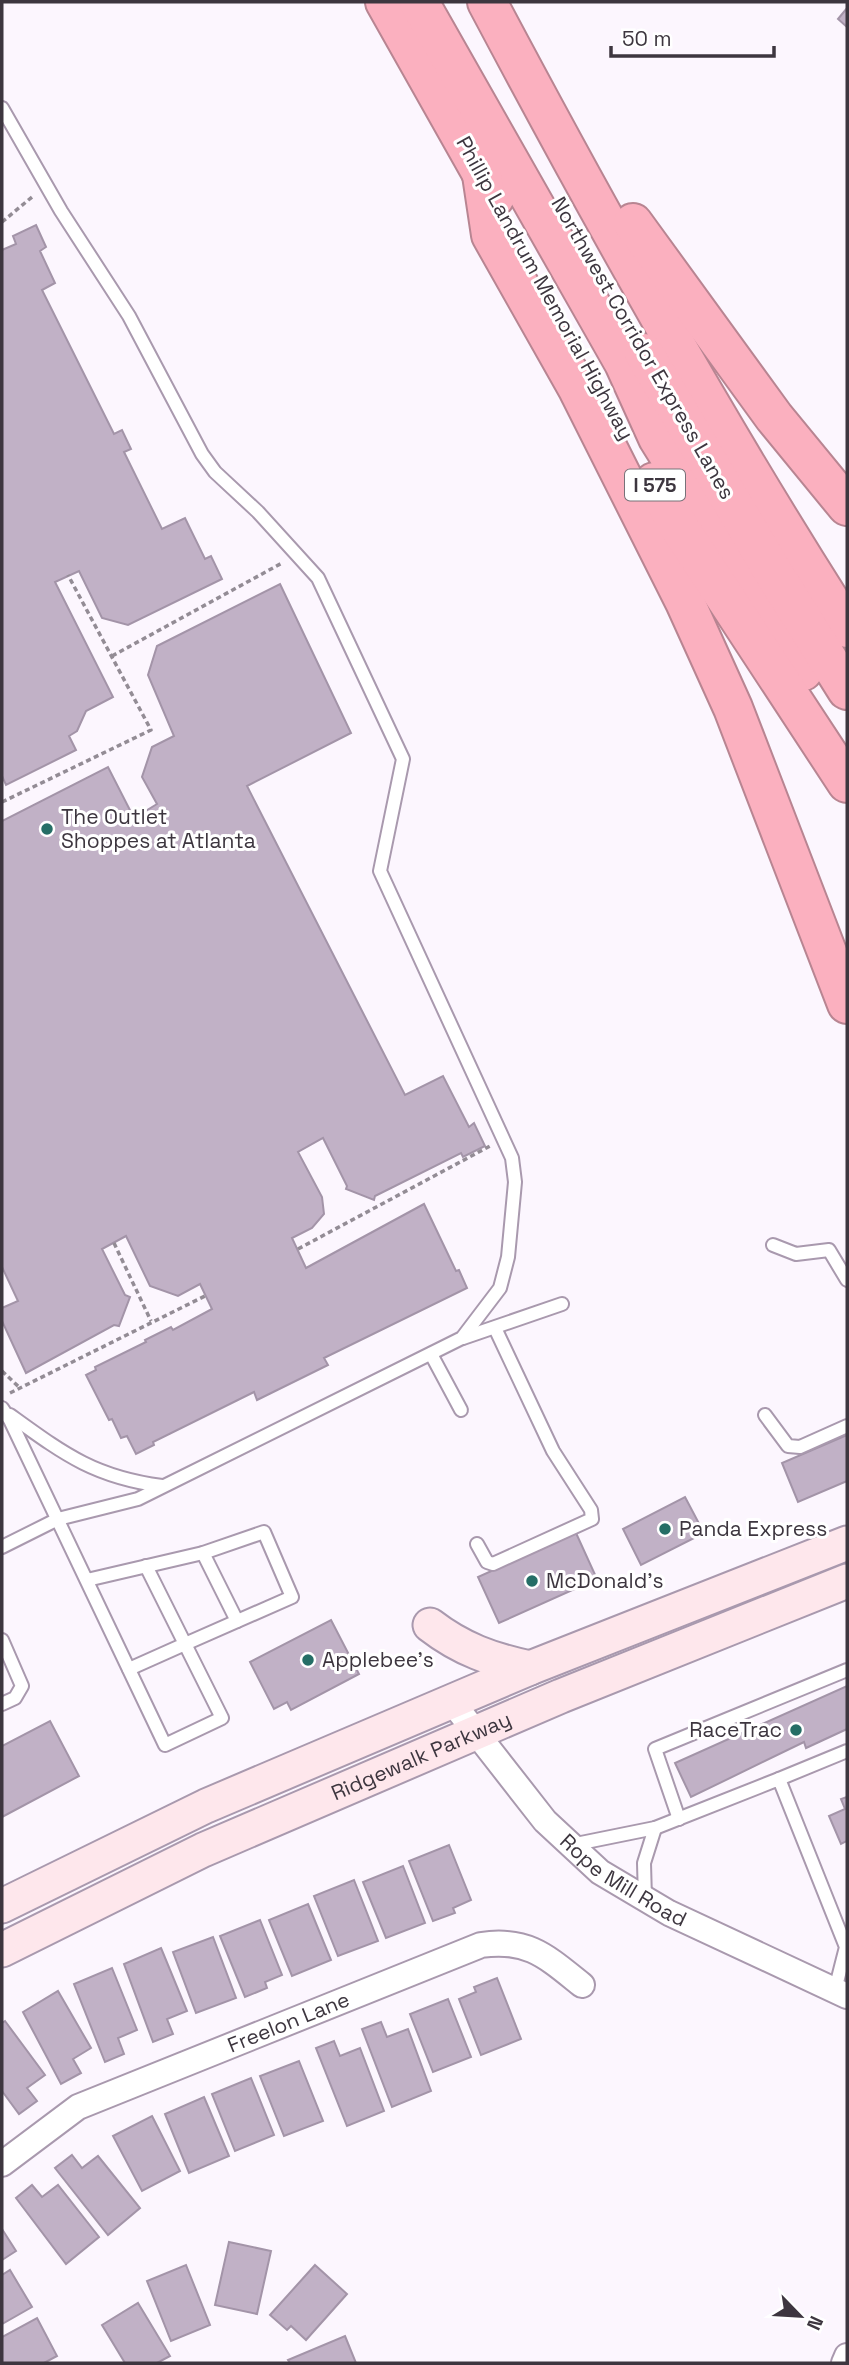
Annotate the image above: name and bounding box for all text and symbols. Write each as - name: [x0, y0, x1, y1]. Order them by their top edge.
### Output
- scale bar: [611, 14, 774, 58]
- text: 50 m: [622, 25, 672, 52]
- street label: Phillip Landrum Memorial Highway: [450, 131, 640, 444]
- street label: Northwest Corridor Express Lanes: [546, 192, 741, 504]
- road number: I 575: [625, 470, 685, 500]
- place label: The Outlet Shoppes at Atlanta: [61, 803, 256, 854]
- marker: The Outlet Shoppes at Atlanta: [39, 821, 55, 837]
- place label: Panda Express: [679, 1515, 827, 1542]
- marker: Panda Express: [657, 1521, 673, 1537]
- place label: McDonald's: [546, 1567, 664, 1594]
- marker: McDonald's: [524, 1573, 540, 1589]
- place label: Applebee's: [322, 1646, 434, 1673]
- marker: Applebee's: [300, 1652, 316, 1668]
- street label: Ridgewalk Parkway: [327, 1705, 515, 1806]
- place label: RaceTrac: [689, 1716, 782, 1743]
- marker: RaceTrac: [788, 1722, 804, 1738]
- street label: Rope Mill Road: [554, 1828, 691, 1932]
- street label: Freelon Lane: [224, 1985, 353, 2058]
- north arrow: [765, 2281, 835, 2351]
- text: N: [801, 2312, 829, 2334]

